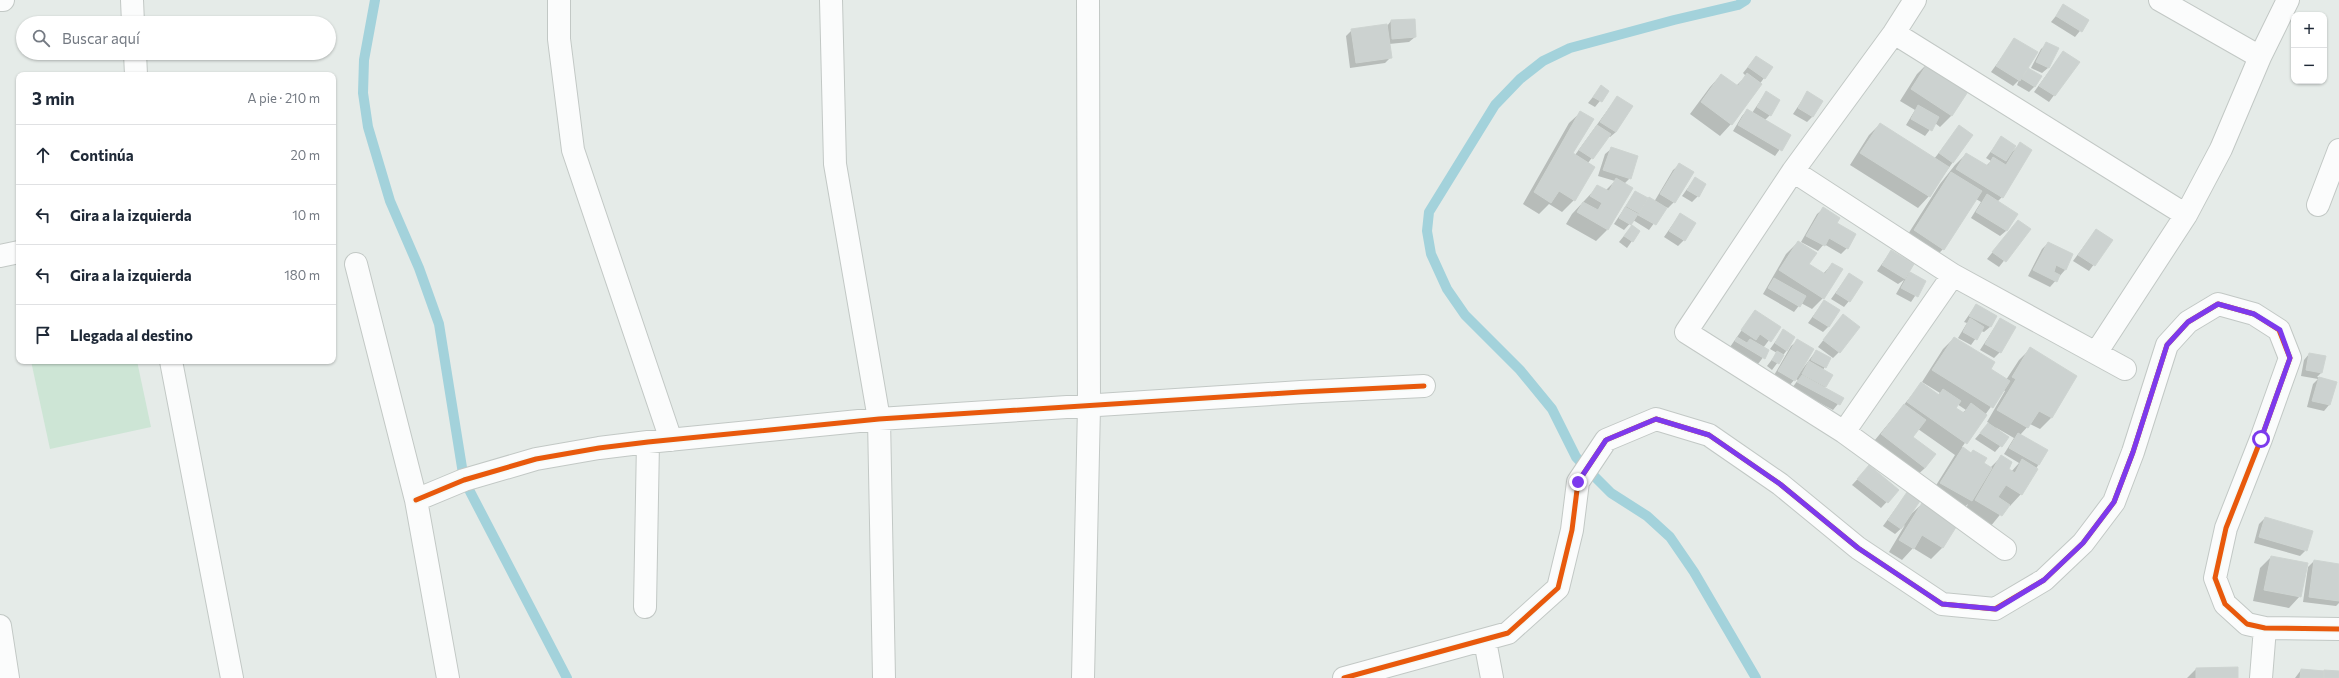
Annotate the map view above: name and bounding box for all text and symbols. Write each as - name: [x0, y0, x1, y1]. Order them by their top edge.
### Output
- map controls: [2291, 12, 2327, 84]
- button: +: [2291, 12, 2327, 48]
- search box: [16, 16, 336, 60]
- icon: search: [30, 27, 52, 49]
- text: Buscar aquí: [62, 29, 140, 47]
- button: −: [2291, 48, 2327, 84]
- text: 3 min: [32, 88, 75, 109]
- text: A pie · 210 m: [248, 90, 320, 106]
- icon: ahead: [32, 144, 54, 166]
- text: Continúa: [70, 146, 134, 164]
- text: 20 m: [291, 147, 320, 163]
- icon: left: [32, 204, 54, 226]
- text: Gira a la izquierda: [70, 206, 192, 224]
- text: 10 m: [292, 207, 320, 223]
- icon: left: [32, 264, 54, 286]
- text: Gira a la izquierda: [70, 266, 192, 284]
- text: 180 m: [284, 267, 320, 283]
- icon: arrive: [32, 324, 54, 346]
- text: Llegada al destino: [70, 326, 193, 344]
- route start: [2252, 430, 2270, 448]
- route end: [1569, 473, 1587, 491]

